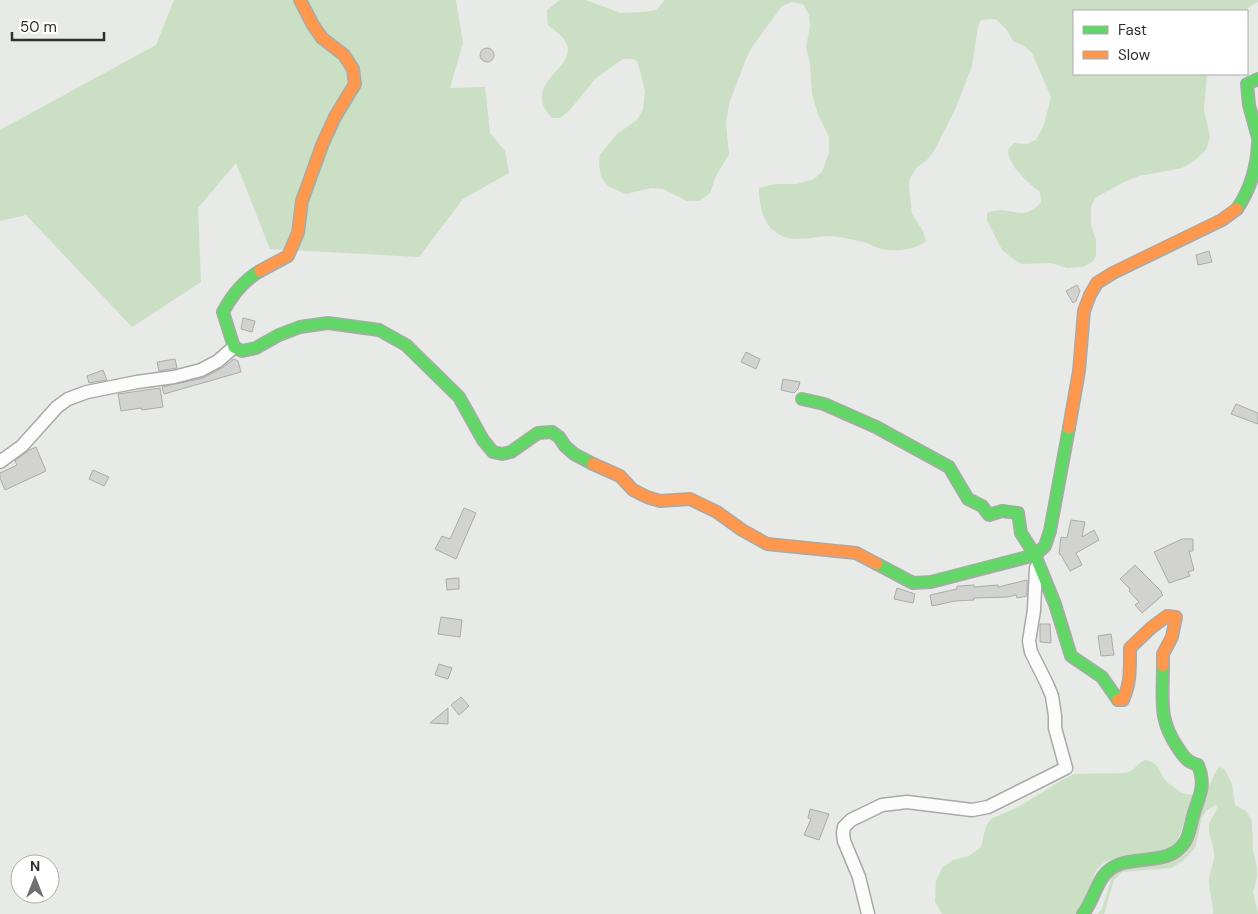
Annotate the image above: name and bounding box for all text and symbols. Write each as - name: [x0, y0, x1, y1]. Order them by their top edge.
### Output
- scale bar: [12, 10, 105, 42]
- legend: [1073, 10, 1248, 75]
- text: 50 m: [20, 17, 57, 37]
- text: Fast: [1118, 20, 1147, 40]
- text: Slow: [1118, 45, 1151, 65]
- north arrow: [10, 854, 60, 904]
- text: N: [30, 857, 40, 875]

